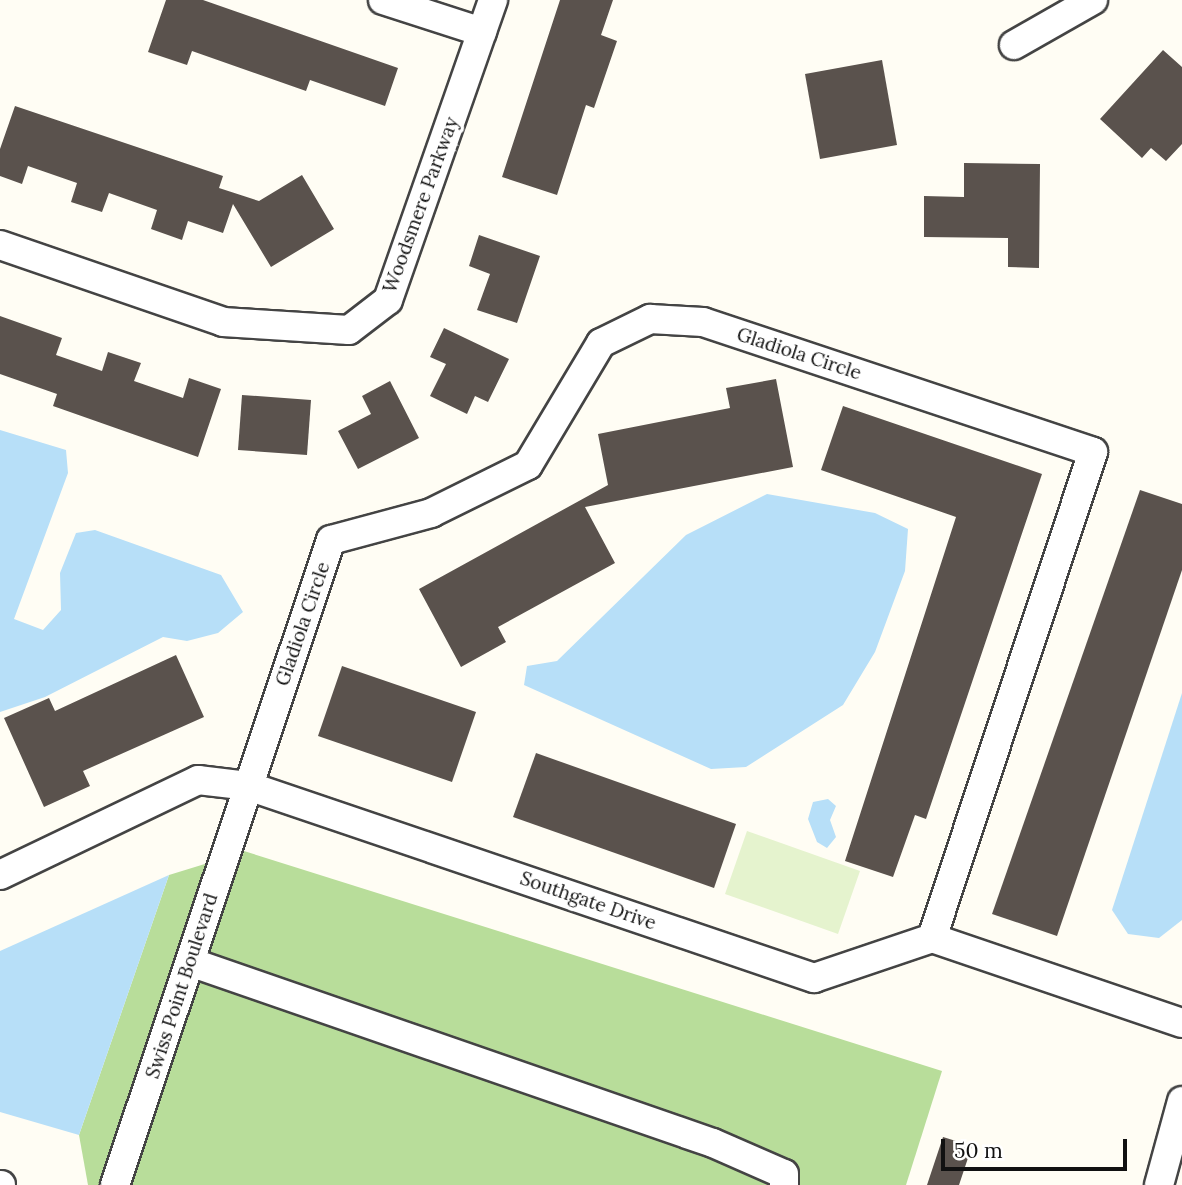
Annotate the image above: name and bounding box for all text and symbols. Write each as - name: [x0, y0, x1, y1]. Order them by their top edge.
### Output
- street label: Woodsmere Parkway: [379, 114, 463, 296]
- street label: Gladiola Circle: [734, 323, 864, 385]
- street label: Gladiola Circle: [271, 559, 335, 689]
- street label: Southgate Drive: [517, 867, 659, 935]
- street label: Swiss Point Boulevard: [141, 890, 223, 1082]
- scale bar: [944, 1126, 1130, 1170]
- text: 50 m: [954, 1137, 1003, 1164]

